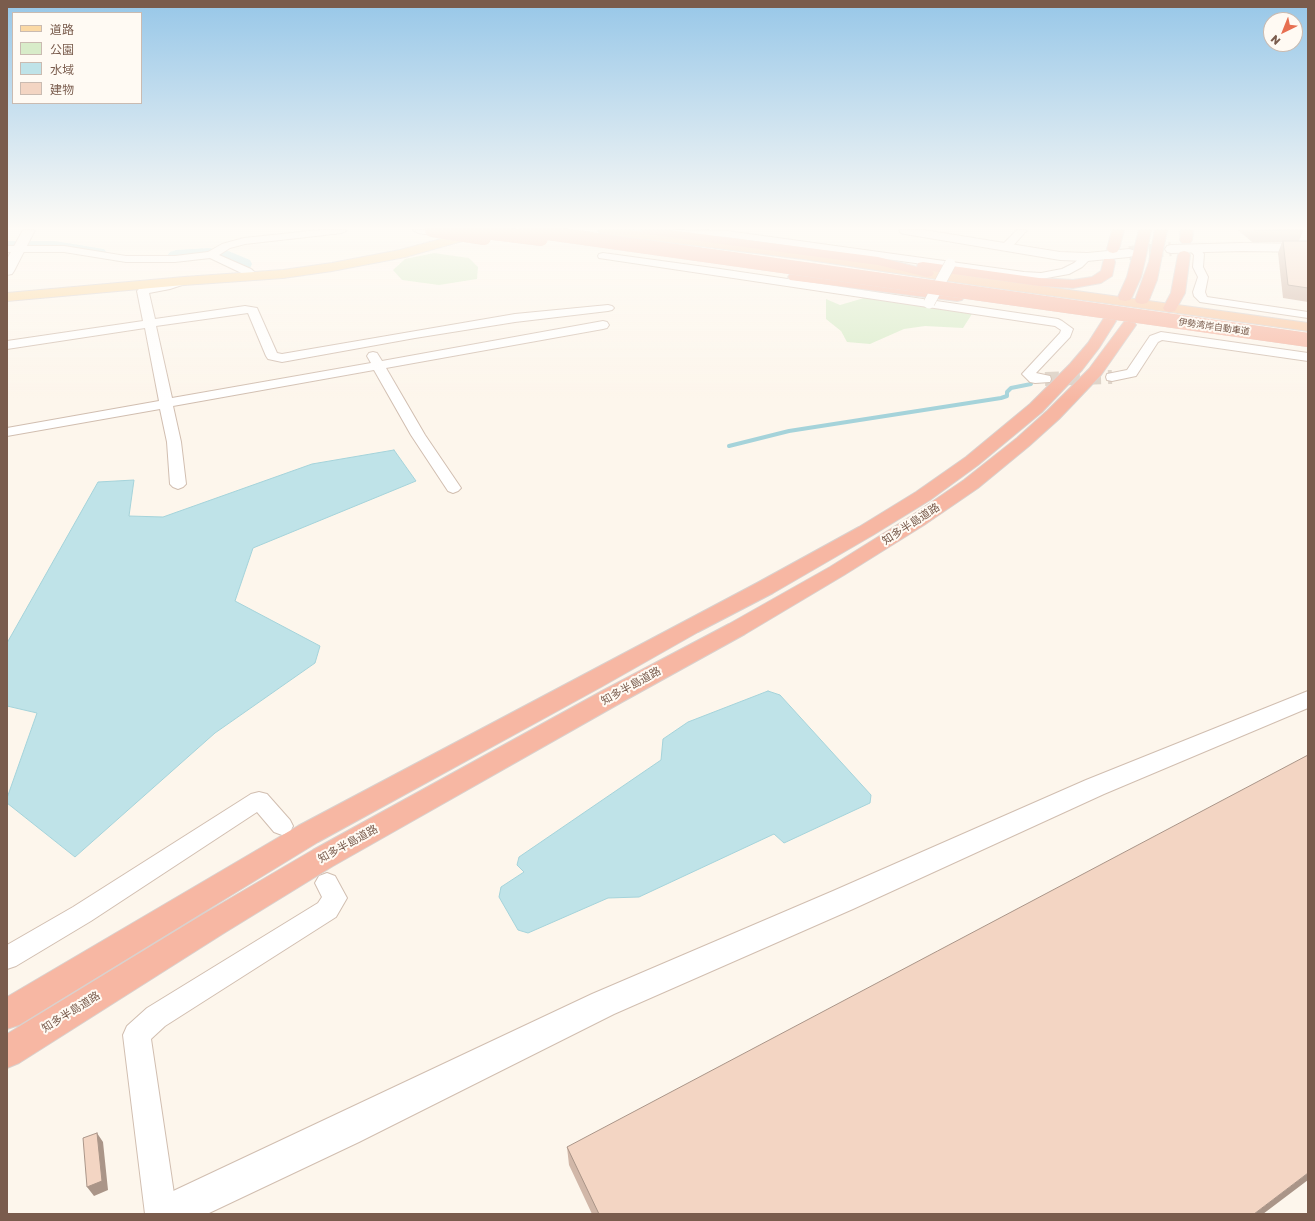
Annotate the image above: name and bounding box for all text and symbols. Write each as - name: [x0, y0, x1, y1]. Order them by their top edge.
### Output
- legend: [12, 12, 142, 104]
- north arrow: [1263, 12, 1303, 52]
- text: 道路: [50, 22, 74, 37]
- text: N: [1268, 33, 1283, 48]
- text: 公園: [50, 42, 74, 57]
- text: 水域: [50, 62, 74, 77]
- text: 建物: [50, 82, 74, 97]
- street label: 伊勢湾岸自動車道: [1178, 317, 1250, 337]
- street label: 知多半島道路: [880, 500, 942, 548]
- street label: 知多半島道路: [599, 664, 663, 708]
- street label: 知多半島道路: [316, 822, 380, 866]
- street label: 知多半島道路: [40, 989, 102, 1035]

